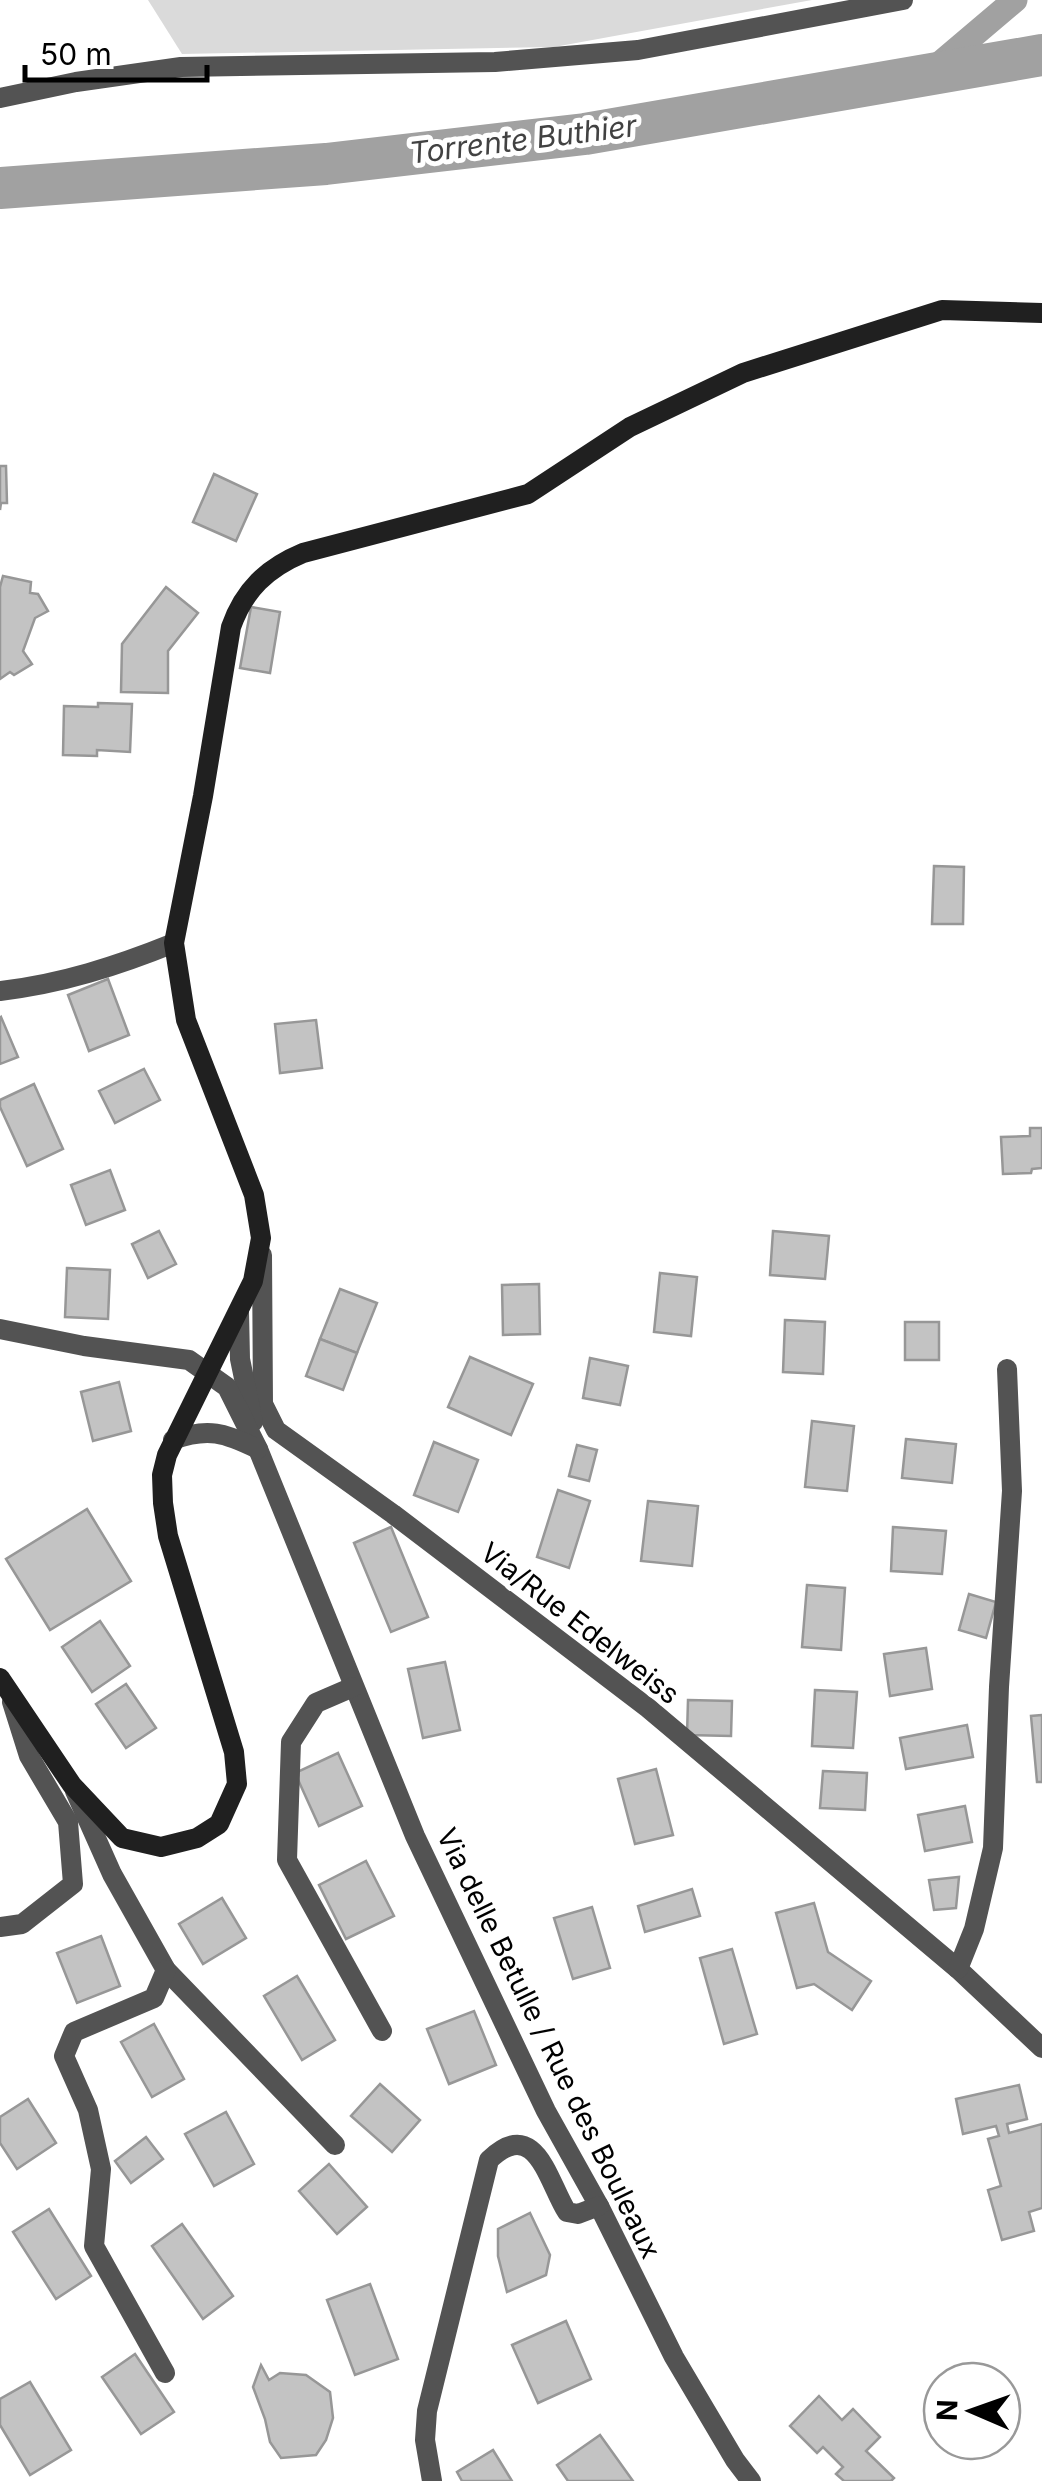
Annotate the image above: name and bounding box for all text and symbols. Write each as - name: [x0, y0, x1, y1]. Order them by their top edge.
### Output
- scale bar: [25, 20, 208, 82]
- text: 50 m: [40, 36, 112, 72]
- water label: Torrente Buthier: [407, 107, 639, 171]
- street label: Via/Rue Edelweiss: [474, 1535, 686, 1711]
- street label: Via delle Betulle / Rue des Bouleaux: [430, 1822, 668, 2264]
- north arrow: [922, 2361, 1022, 2461]
- text: N: [930, 2399, 964, 2421]

